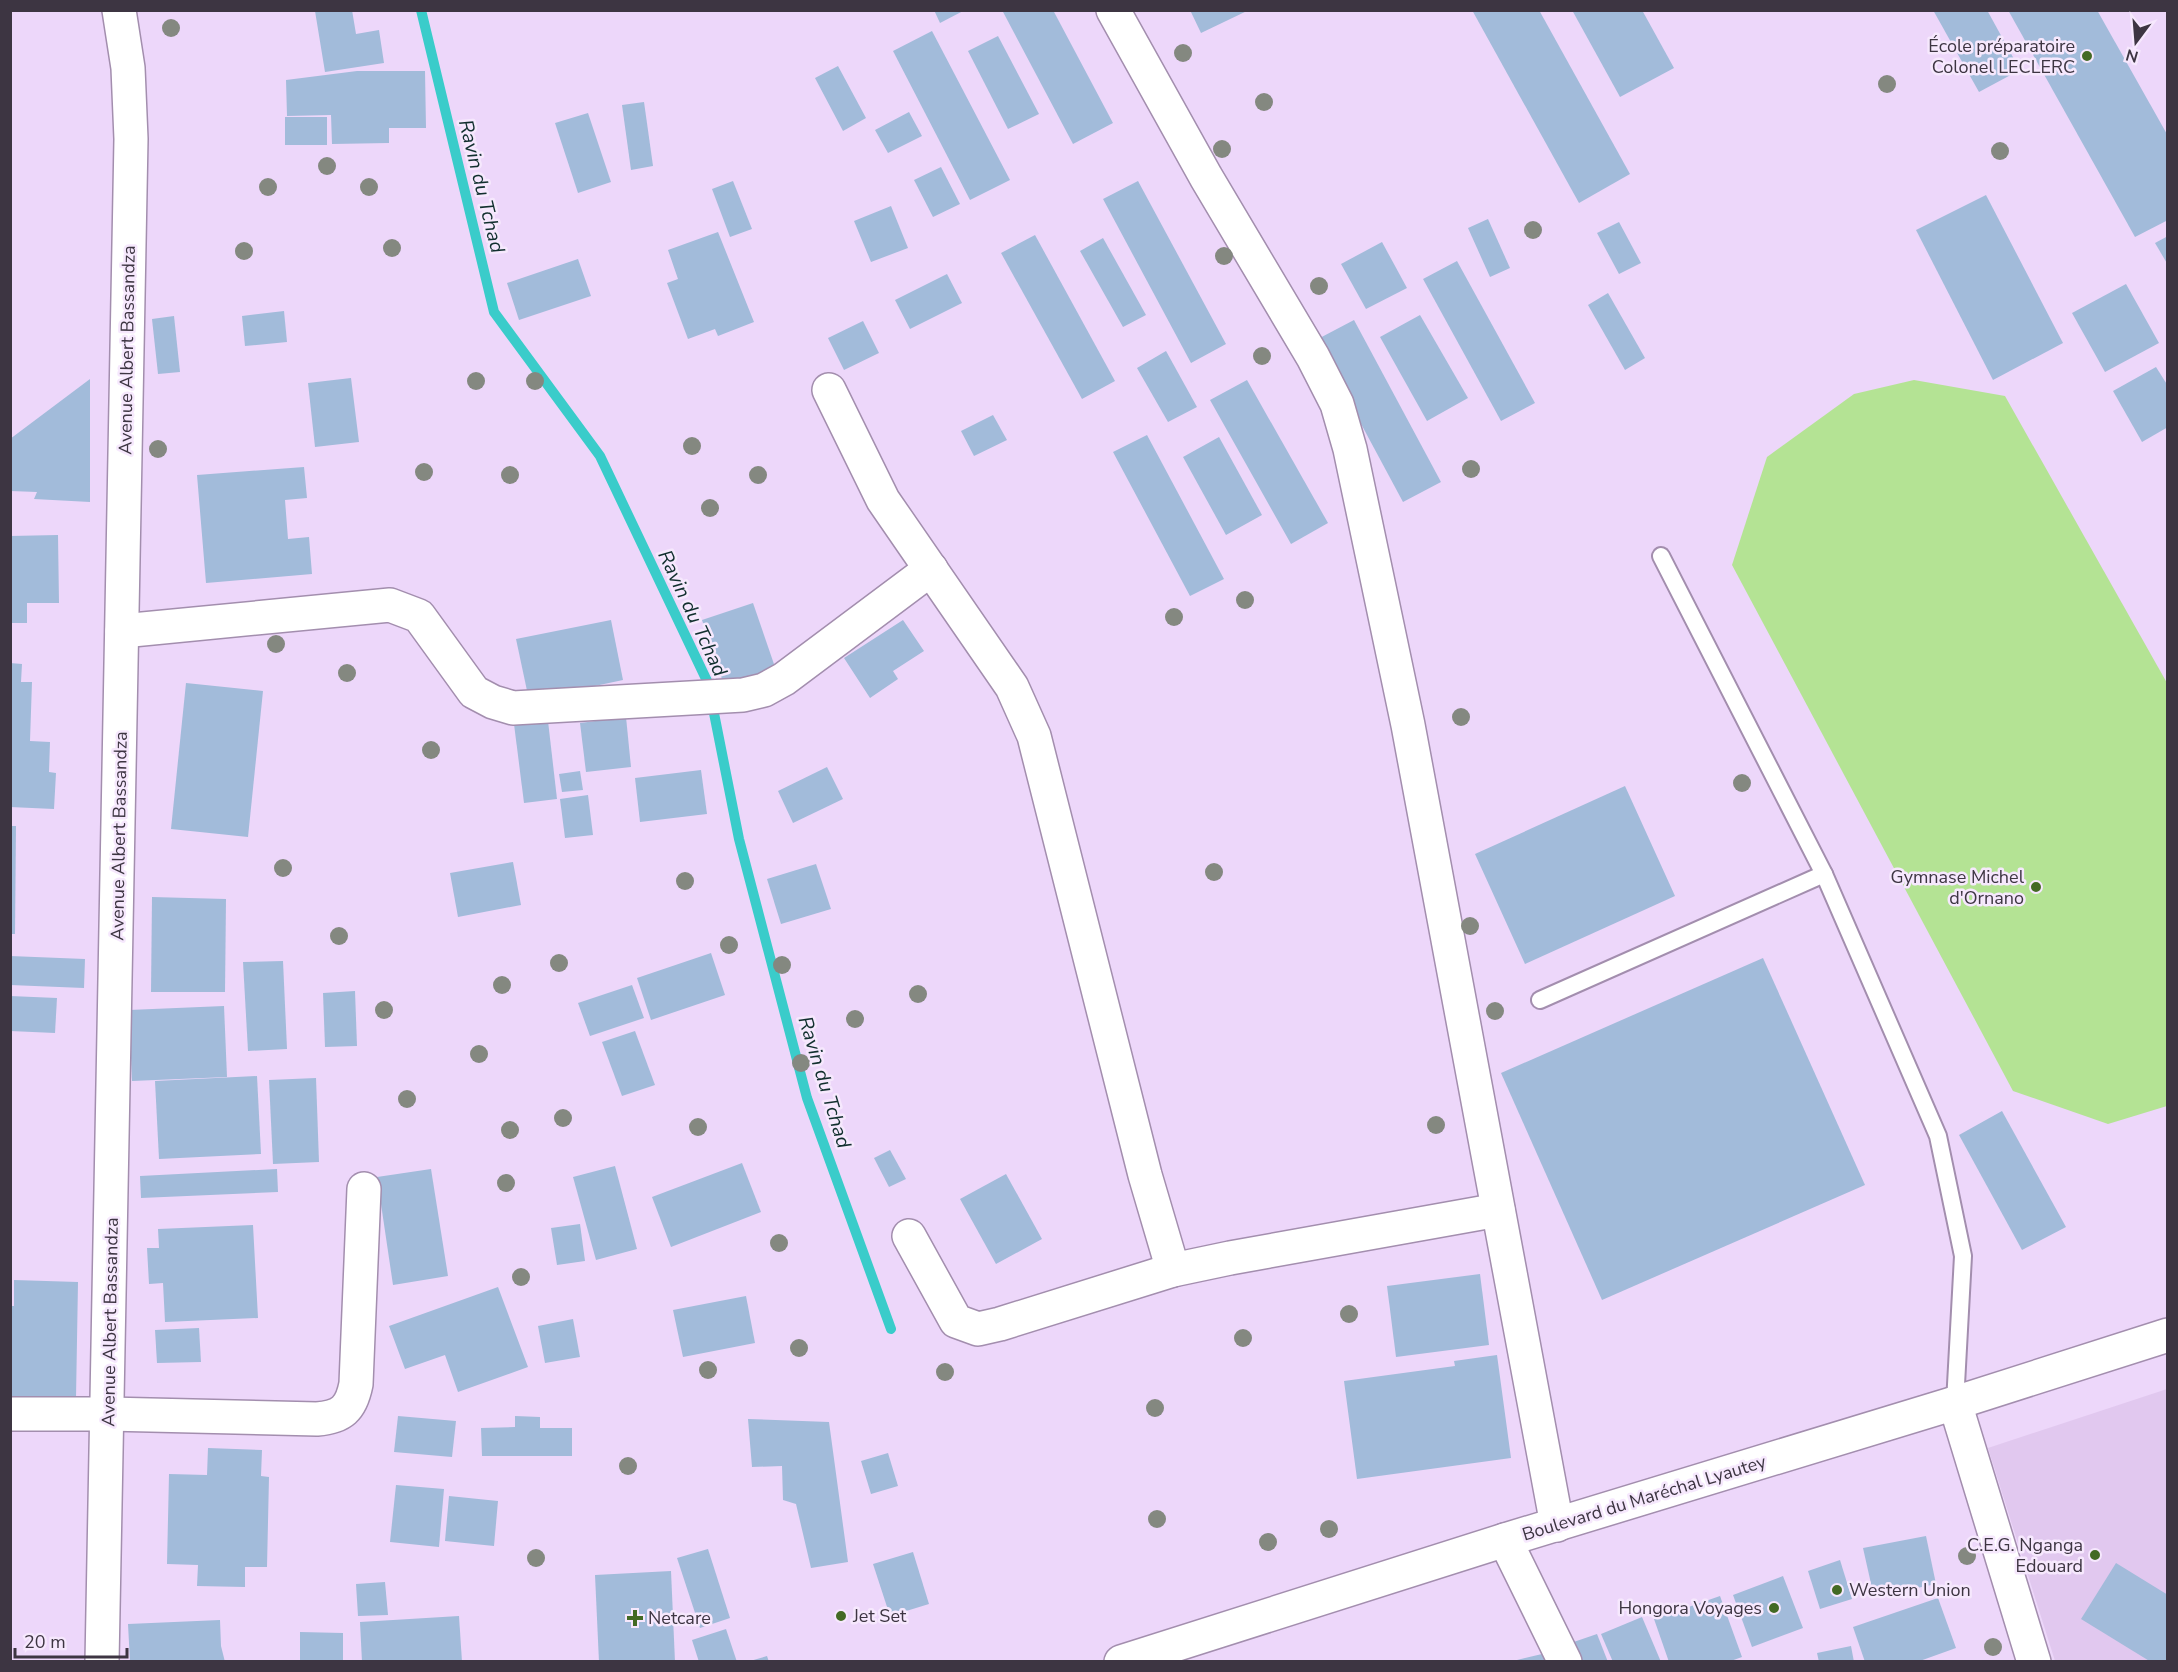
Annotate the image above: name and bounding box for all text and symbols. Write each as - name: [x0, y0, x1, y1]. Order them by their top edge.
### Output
- north arrow: [2106, 12, 2166, 72]
- place label: École préparatoire Colonel LECLERC: [1928, 34, 2075, 79]
- text: N: [2123, 43, 2141, 68]
- marker: École préparatoire Colonel LECLERC: [2080, 49, 2094, 63]
- water label: Ravin du Tchad: [452, 117, 511, 256]
- street label: Avenue Albert Bassandza: [113, 245, 141, 455]
- water label: Ravin du Tchad: [651, 546, 734, 681]
- street label: Avenue Albert Bassandza: [105, 731, 133, 941]
- place label: Gymnase Michel d'Ornano: [1891, 865, 2025, 910]
- marker: Gymnase Michel d'Ornano: [2029, 880, 2043, 894]
- water label: Ravin du Tchad: [792, 1013, 858, 1152]
- street label: Avenue Albert Bassandza: [96, 1217, 124, 1427]
- street label: Boulevard du Maréchal Lyautey: [1519, 1449, 1770, 1547]
- place label: C.E.G. Nganga Edouard: [1967, 1533, 2083, 1578]
- marker: C.E.G. Nganga Edouard: [2088, 1548, 2102, 1562]
- place label: Western Union: [1849, 1578, 1971, 1602]
- marker: Western Union: [1830, 1583, 1844, 1597]
- place label: Hongora Voyages: [1618, 1596, 1762, 1620]
- marker: Hongora Voyages: [1767, 1601, 1781, 1615]
- place label: Jet Set: [852, 1604, 907, 1628]
- place label: Netcare: [648, 1606, 711, 1630]
- marker: Netcare: [626, 1609, 644, 1627]
- marker: Jet Set: [834, 1609, 848, 1623]
- scale bar: [15, 1621, 128, 1659]
- text: 20 m: [24, 1630, 66, 1654]

